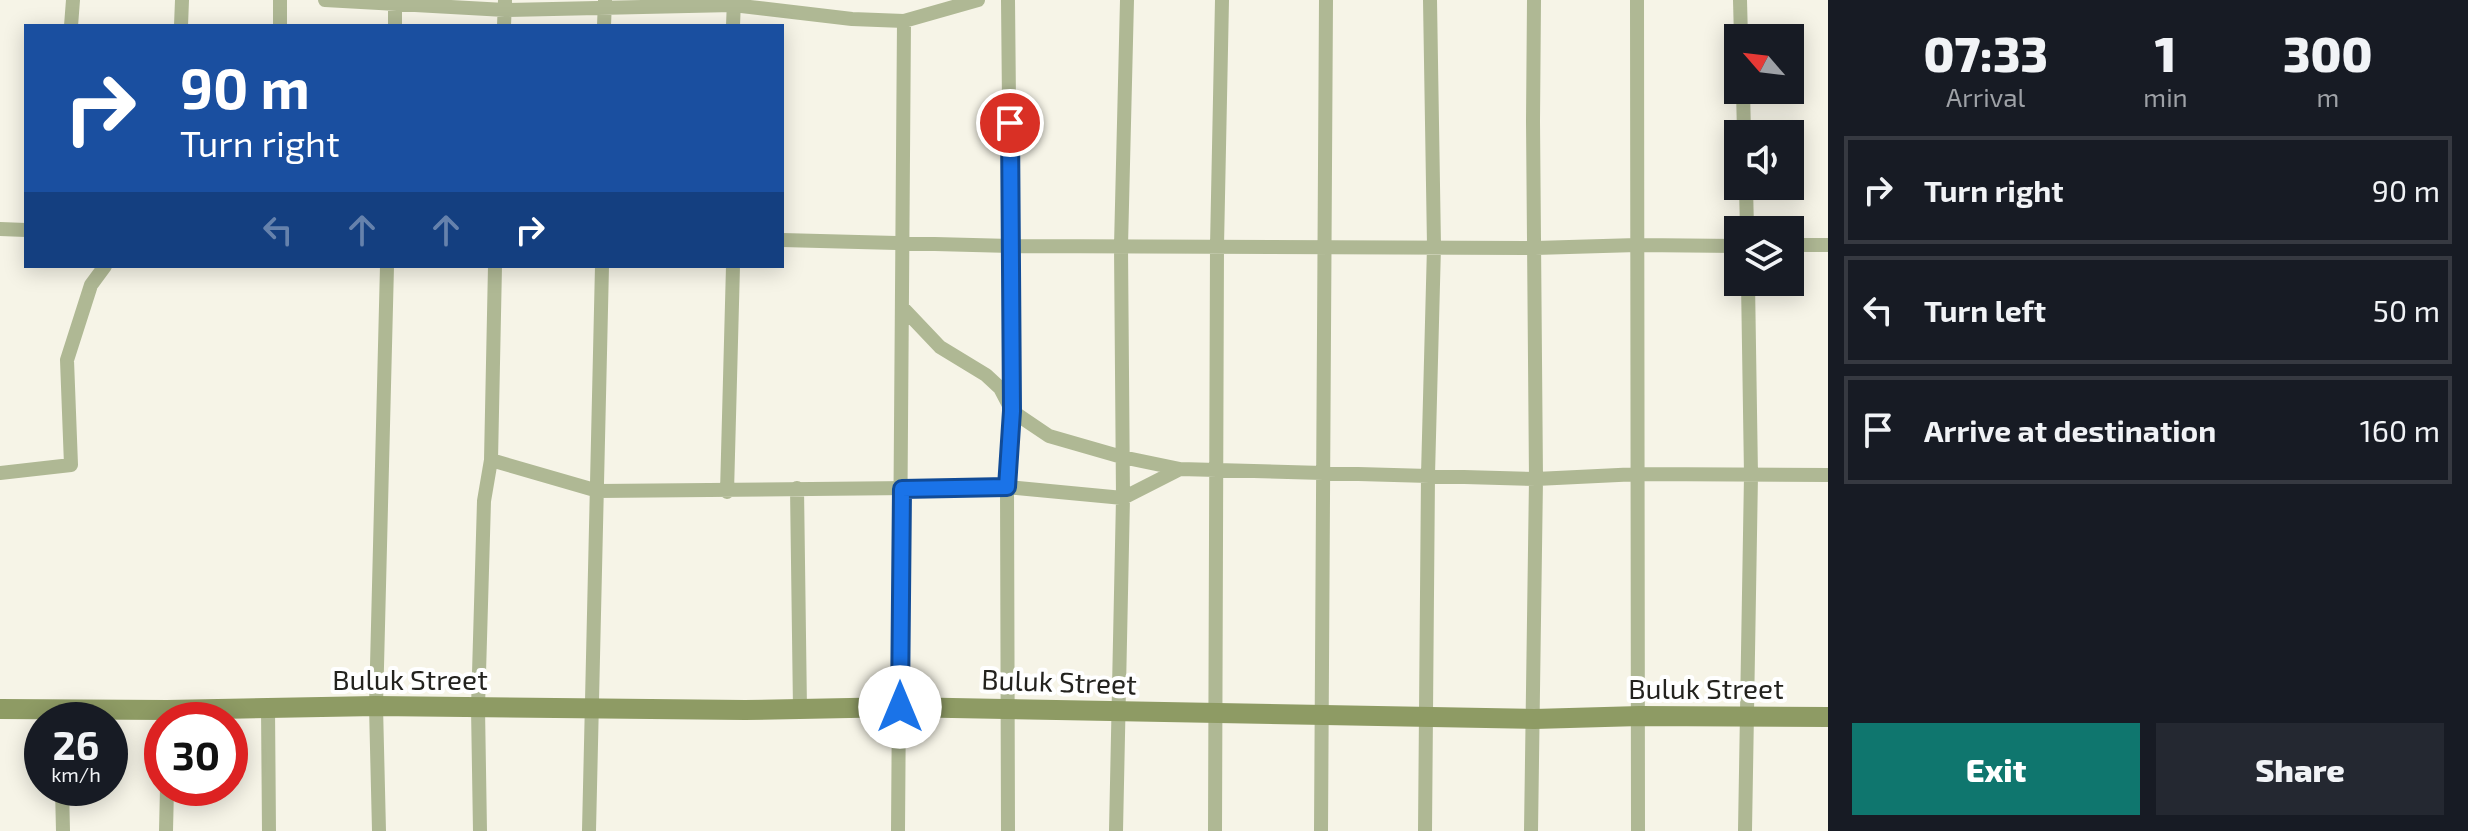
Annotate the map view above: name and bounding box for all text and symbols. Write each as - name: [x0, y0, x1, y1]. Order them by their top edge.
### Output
- north arrow: [1724, 24, 1804, 104]
- map controls: [1724, 24, 1804, 296]
- text: 07:33: [1923, 24, 2048, 82]
- text: 1: [2155, 24, 2176, 82]
- text: 300: [2283, 24, 2373, 82]
- text: 90 m: [180, 53, 310, 120]
- icon: right: [48, 56, 152, 160]
- text: Arrival: [1946, 81, 2025, 112]
- text: min: [2143, 81, 2188, 112]
- text: m: [2316, 81, 2339, 112]
- pin: [976, 89, 1044, 157]
- icon: arrive: [988, 101, 1032, 145]
- button: sound: [1724, 120, 1804, 200]
- text: Turn right: [180, 121, 340, 164]
- icon: right: [1856, 168, 1900, 212]
- text: Turn right: [1924, 172, 2064, 208]
- text: 90 m: [2372, 172, 2440, 208]
- icon: left: [256, 208, 300, 252]
- icon: ahead: [340, 208, 384, 252]
- icon: ahead: [424, 208, 468, 252]
- icon: right: [508, 208, 552, 252]
- button: layers: [1724, 216, 1804, 296]
- icon: left: [1856, 288, 1900, 332]
- text: Turn left: [1924, 292, 2046, 328]
- text: 50 m: [2373, 292, 2440, 328]
- icon: arrive: [1856, 408, 1900, 452]
- text: Arrive at destination: [1924, 412, 2216, 448]
- text: 160 m: [2360, 412, 2440, 448]
- street label: Buluk Street: [981, 661, 1137, 701]
- street label: Buluk Street: [332, 662, 488, 696]
- position arrow: [858, 665, 942, 749]
- street label: Buluk Street: [1628, 671, 1784, 705]
- speed limit sign: 30: [144, 702, 248, 806]
- text: 26: [53, 720, 99, 768]
- button: Exit: [1852, 723, 2140, 815]
- button: Share: [2156, 723, 2444, 815]
- text: km/h: [51, 762, 101, 786]

